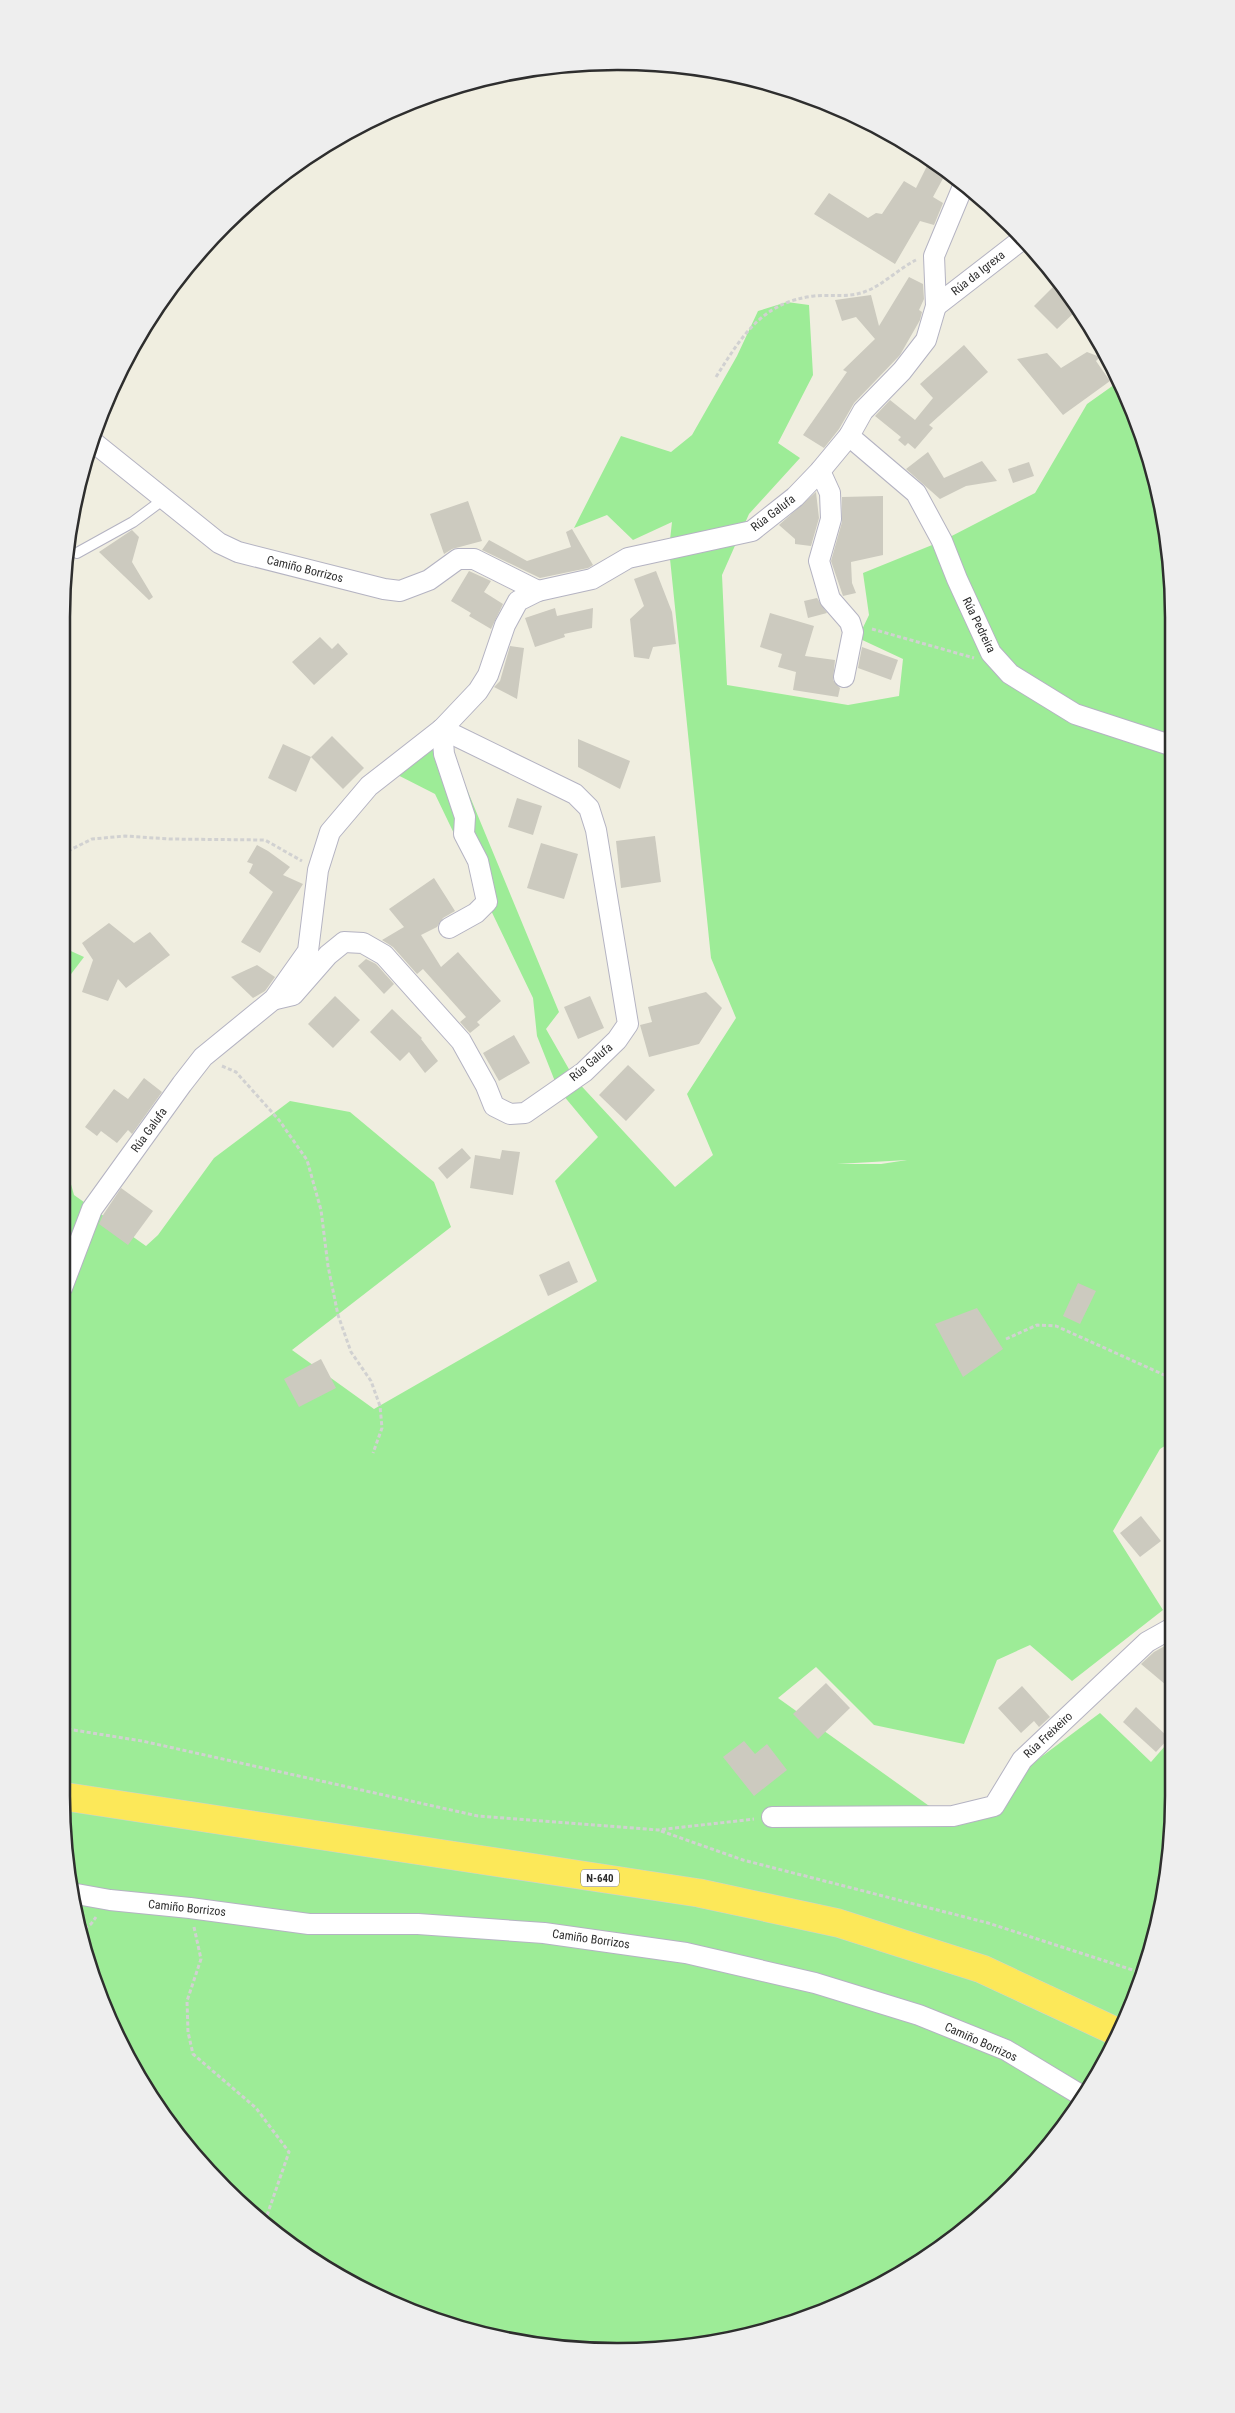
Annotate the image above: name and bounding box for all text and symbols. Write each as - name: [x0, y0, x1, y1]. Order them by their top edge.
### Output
- street label: Rúa da Igrexa: [948, 248, 1008, 298]
- street label: Rúa Galufa: [748, 492, 798, 534]
- street label: Camiño Borrizos: [265, 553, 345, 585]
- street label: Rúa Pedreira: [960, 595, 999, 655]
- street label: Rúa Galufa: [567, 1040, 615, 1084]
- street label: Rúa Galufa: [128, 1105, 170, 1155]
- street label: Rúa Freixeiro: [1021, 1709, 1075, 1761]
- road number: N-640: [581, 1870, 619, 1886]
- street label: Camiño Borrizos: [147, 1897, 227, 1919]
- street label: Camiño Borrizos: [551, 1927, 631, 1951]
- street label: Camiño Borrizos: [942, 2020, 1020, 2064]

